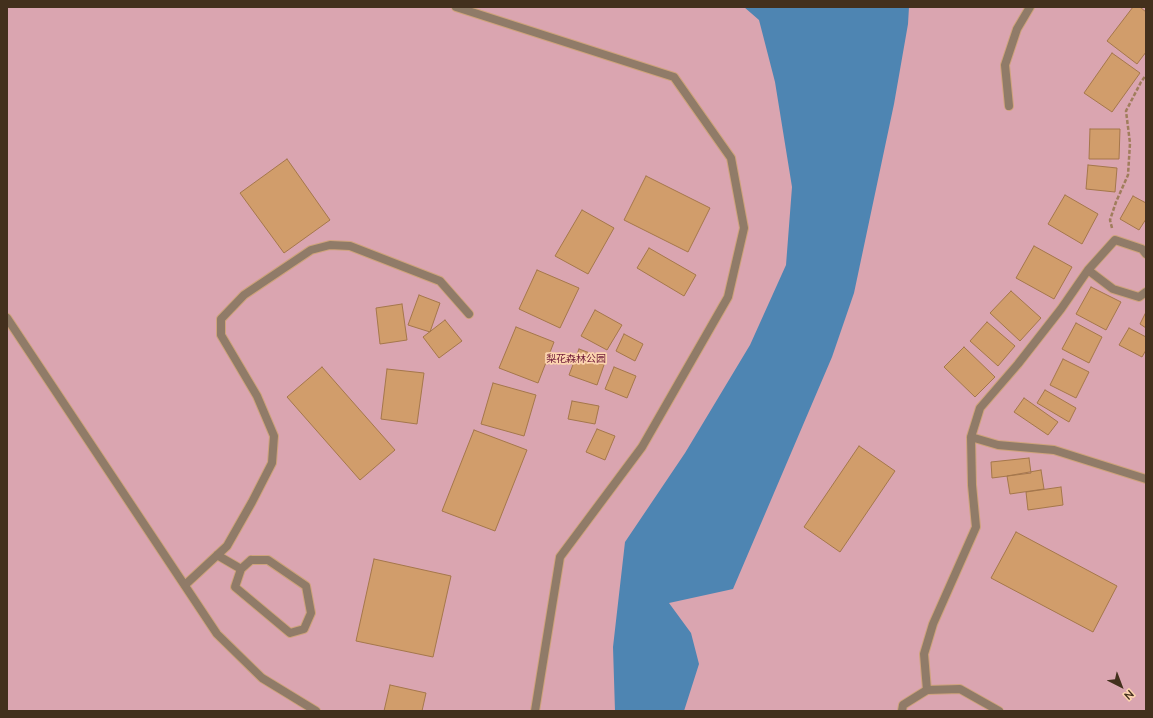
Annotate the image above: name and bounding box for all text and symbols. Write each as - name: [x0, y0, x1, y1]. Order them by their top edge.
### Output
- park label: 梨花森林公园: [546, 353, 606, 365]
- north arrow: [1101, 666, 1141, 706]
- text: N: [1121, 687, 1137, 703]

